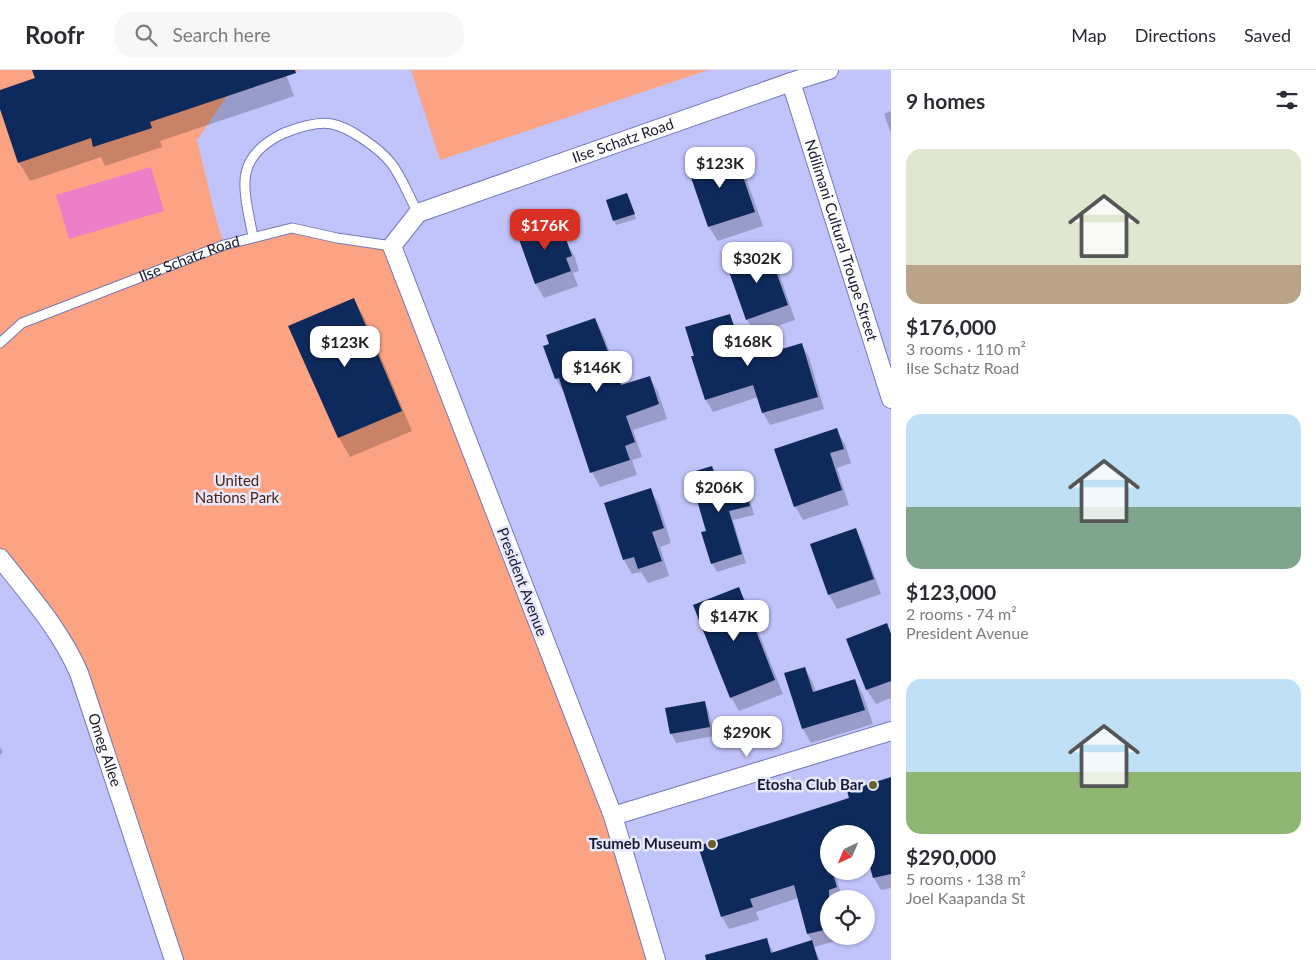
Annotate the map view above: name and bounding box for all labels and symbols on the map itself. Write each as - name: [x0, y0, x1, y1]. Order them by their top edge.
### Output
- street label: Ilse Schatz Road: [570, 114, 676, 166]
- street label: Ndilimani Cultural Troupe Street: [802, 137, 882, 344]
- pin: $123K: [685, 146, 755, 189]
- pin: $176K: [510, 208, 580, 251]
- street label: Ilse Schatz Road: [136, 231, 241, 285]
- pin: $302K: [722, 242, 792, 284]
- pin: $168K: [713, 324, 783, 367]
- pin: $123K: [310, 326, 380, 368]
- pin: $146K: [562, 350, 632, 393]
- pin: $206K: [684, 470, 754, 513]
- park label: United Nations Park: [195, 471, 280, 506]
- street label: President Avenue: [494, 525, 552, 639]
- pin: $147K: [699, 600, 769, 642]
- street label: Omeg Allee: [85, 711, 126, 789]
- pin: $290K: [712, 716, 782, 758]
- place label: Etosha Club Bar: [757, 775, 863, 793]
- marker: Etosha Club Bar: [867, 779, 879, 791]
- north arrow: [820, 825, 875, 880]
- place label: Tsumeb Museum: [589, 834, 702, 852]
- marker: Tsumeb Museum: [706, 838, 718, 850]

